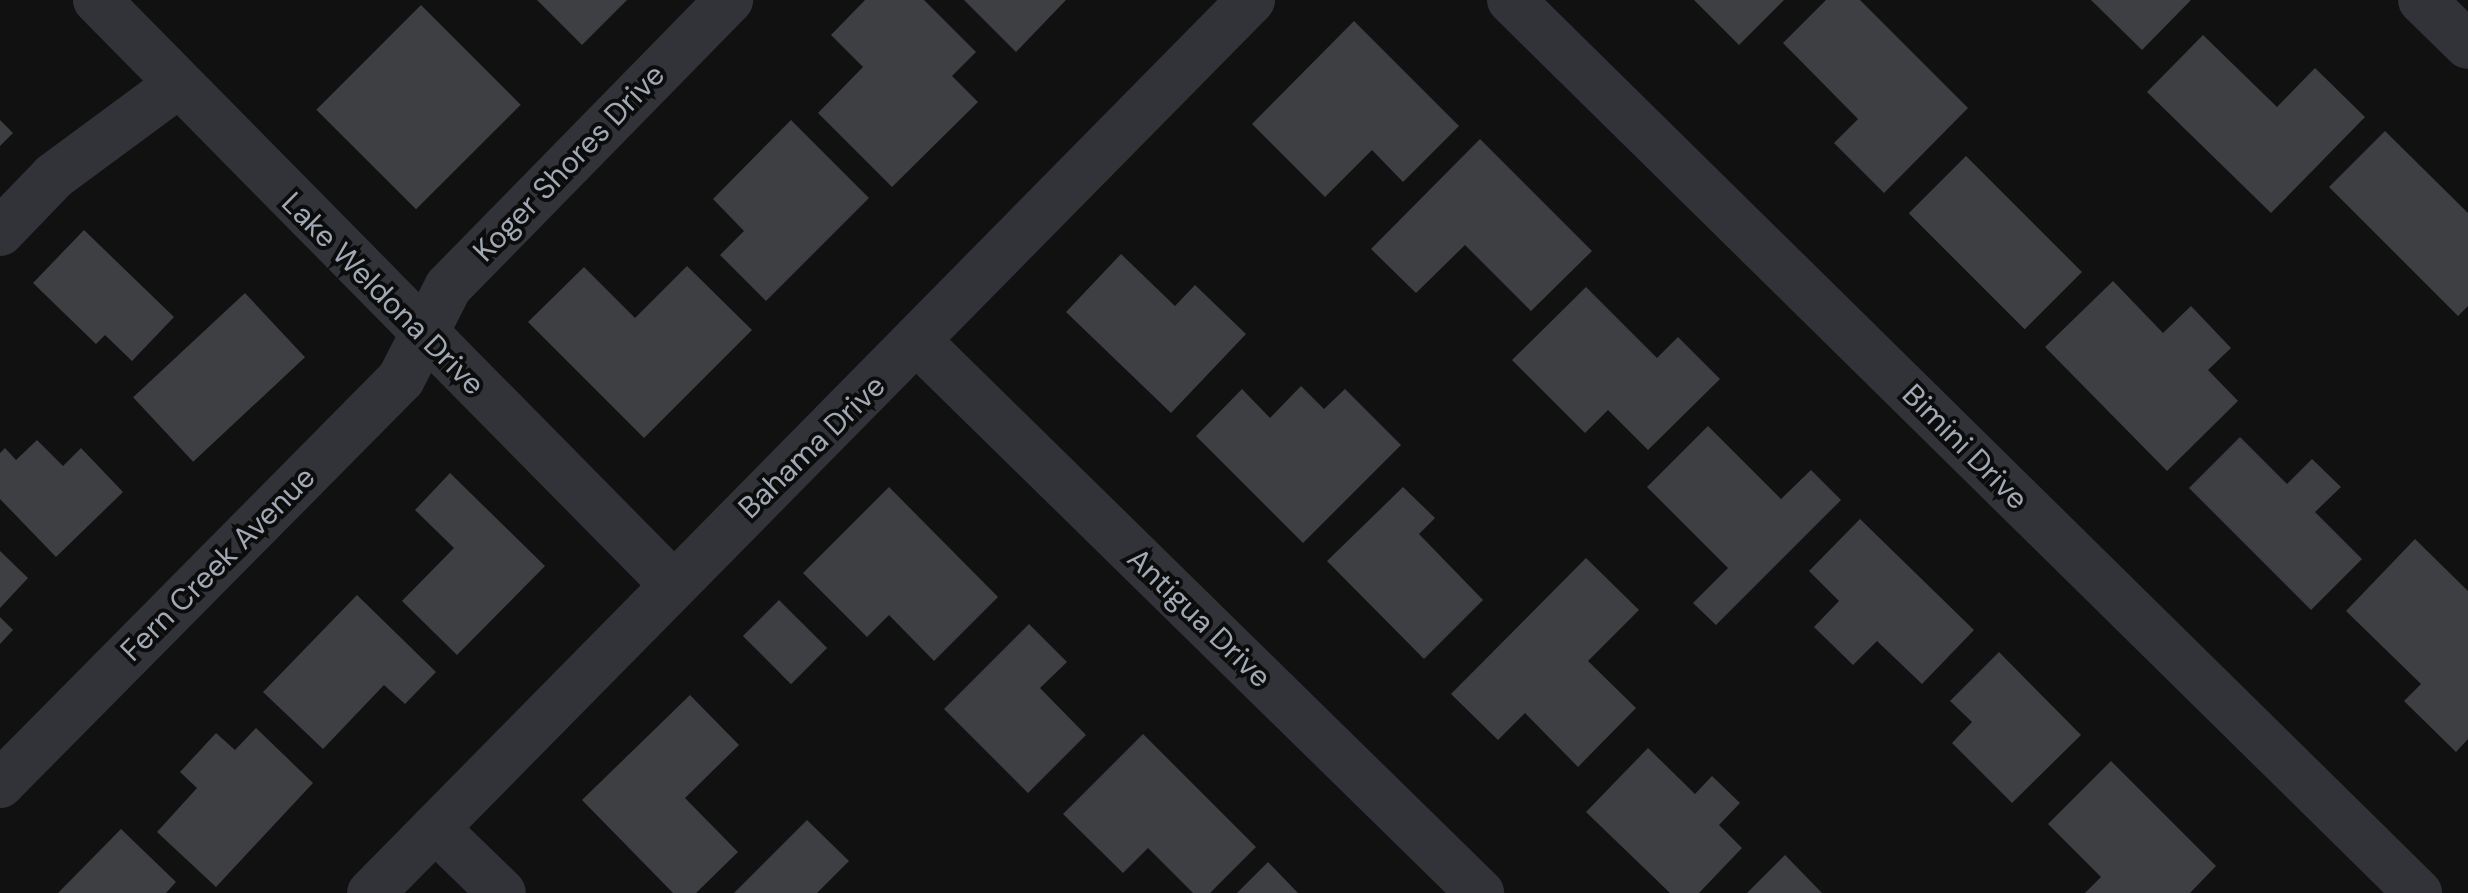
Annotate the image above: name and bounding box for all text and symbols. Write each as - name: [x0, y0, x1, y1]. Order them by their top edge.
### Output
- street label: Koger Shores Drive: [466, 57, 672, 269]
- street label: Lake Weldona Drive: [274, 185, 492, 403]
- street label: Bahama Drive: [731, 368, 893, 526]
- street label: Bimini Drive: [1895, 377, 2035, 517]
- street label: Fern Creek Avenue: [113, 459, 323, 669]
- street label: Antigua Drive: [1120, 541, 1278, 695]

